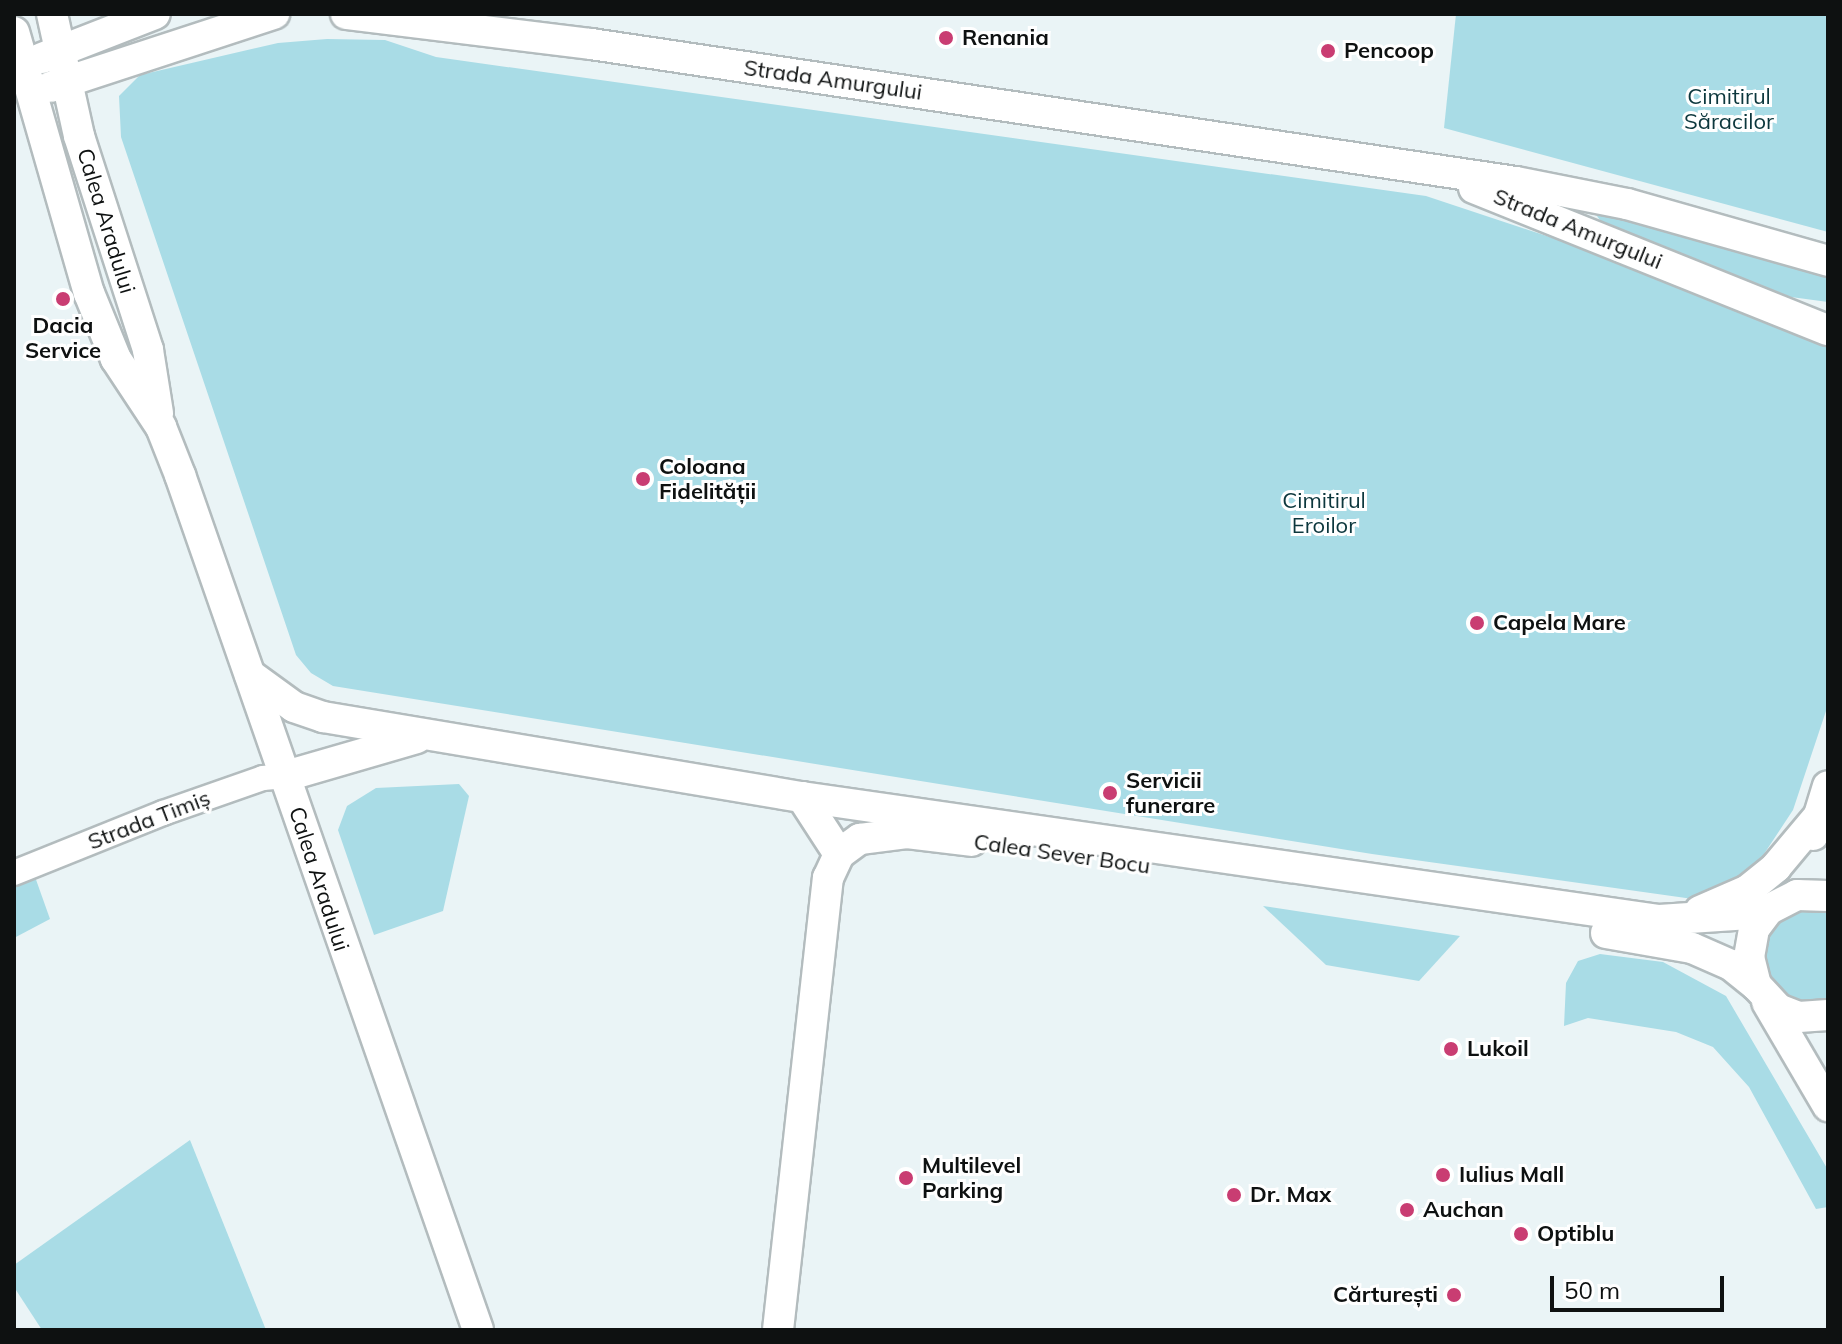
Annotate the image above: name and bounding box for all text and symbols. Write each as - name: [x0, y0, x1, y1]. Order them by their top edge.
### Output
- place label: Renania: [962, 25, 1049, 51]
- marker: Renania: [937, 29, 955, 47]
- place label: Pencoop: [1344, 38, 1434, 64]
- marker: Pencoop: [1319, 42, 1337, 60]
- street label: Strada Amurgului: [742, 54, 924, 106]
- park label: Cimitirul Săracilor: [1684, 83, 1774, 134]
- street label: Calea Aradului: [71, 145, 141, 297]
- street label: Strada Amurgului: [1490, 183, 1666, 275]
- marker: Dacia Service: [54, 290, 72, 308]
- place label: Dacia Service: [25, 312, 101, 364]
- place label: Coloana Fidelității: [659, 453, 756, 504]
- marker: Coloana Fidelității: [634, 470, 652, 488]
- park label: Cimitirul Eroilor: [1282, 487, 1366, 538]
- place label: Capela Mare: [1493, 610, 1626, 636]
- marker: Capela Mare: [1468, 614, 1486, 632]
- place label: Servicii funerare: [1126, 767, 1215, 818]
- marker: Servicii funerare: [1101, 784, 1119, 802]
- street label: Strada Timiș: [84, 785, 214, 855]
- street label: Calea Aradului: [283, 803, 355, 955]
- street label: Calea Sever Bocu: [972, 829, 1152, 879]
- place label: Lukoil: [1467, 1036, 1529, 1062]
- marker: Lukoil: [1442, 1040, 1460, 1058]
- place label: Multilevel Parking: [922, 1152, 1021, 1204]
- place label: Iulius Mall: [1459, 1162, 1564, 1188]
- marker: Iulius Mall: [1434, 1166, 1452, 1184]
- marker: Multilevel Parking: [897, 1169, 915, 1187]
- place label: Dr. Max: [1250, 1182, 1331, 1208]
- marker: Dr. Max: [1225, 1186, 1243, 1204]
- place label: Auchan: [1423, 1197, 1504, 1223]
- marker: Auchan: [1398, 1201, 1416, 1219]
- place label: Optiblu: [1537, 1221, 1614, 1247]
- marker: Optiblu: [1512, 1225, 1530, 1243]
- scale bar: [1554, 1260, 1728, 1310]
- text: 50 m: [1564, 1275, 1620, 1305]
- place label: Cărturești: [1333, 1282, 1438, 1308]
- marker: Cărturești: [1445, 1286, 1463, 1304]

